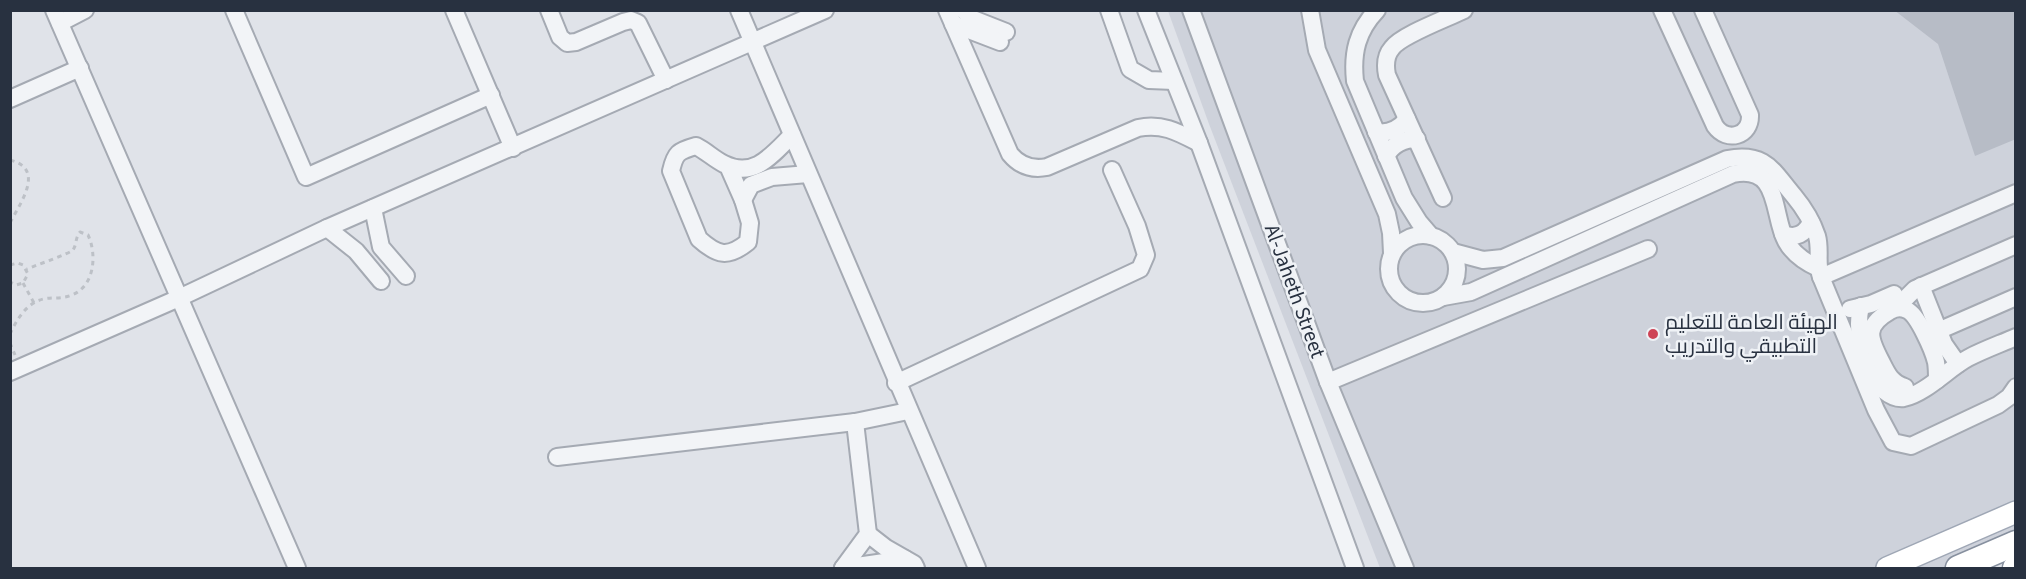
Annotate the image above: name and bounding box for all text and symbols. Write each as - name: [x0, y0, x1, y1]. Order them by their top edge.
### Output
- street label: Al-Jaheth Street: [1257, 220, 1333, 362]
- place label: الهيئة العامة للتعليم التطبيقي والتدريب: [1665, 307, 1838, 362]
- marker: الهيئة العامة للتعليم التطبيقي والتدريب: [1646, 327, 1660, 341]

